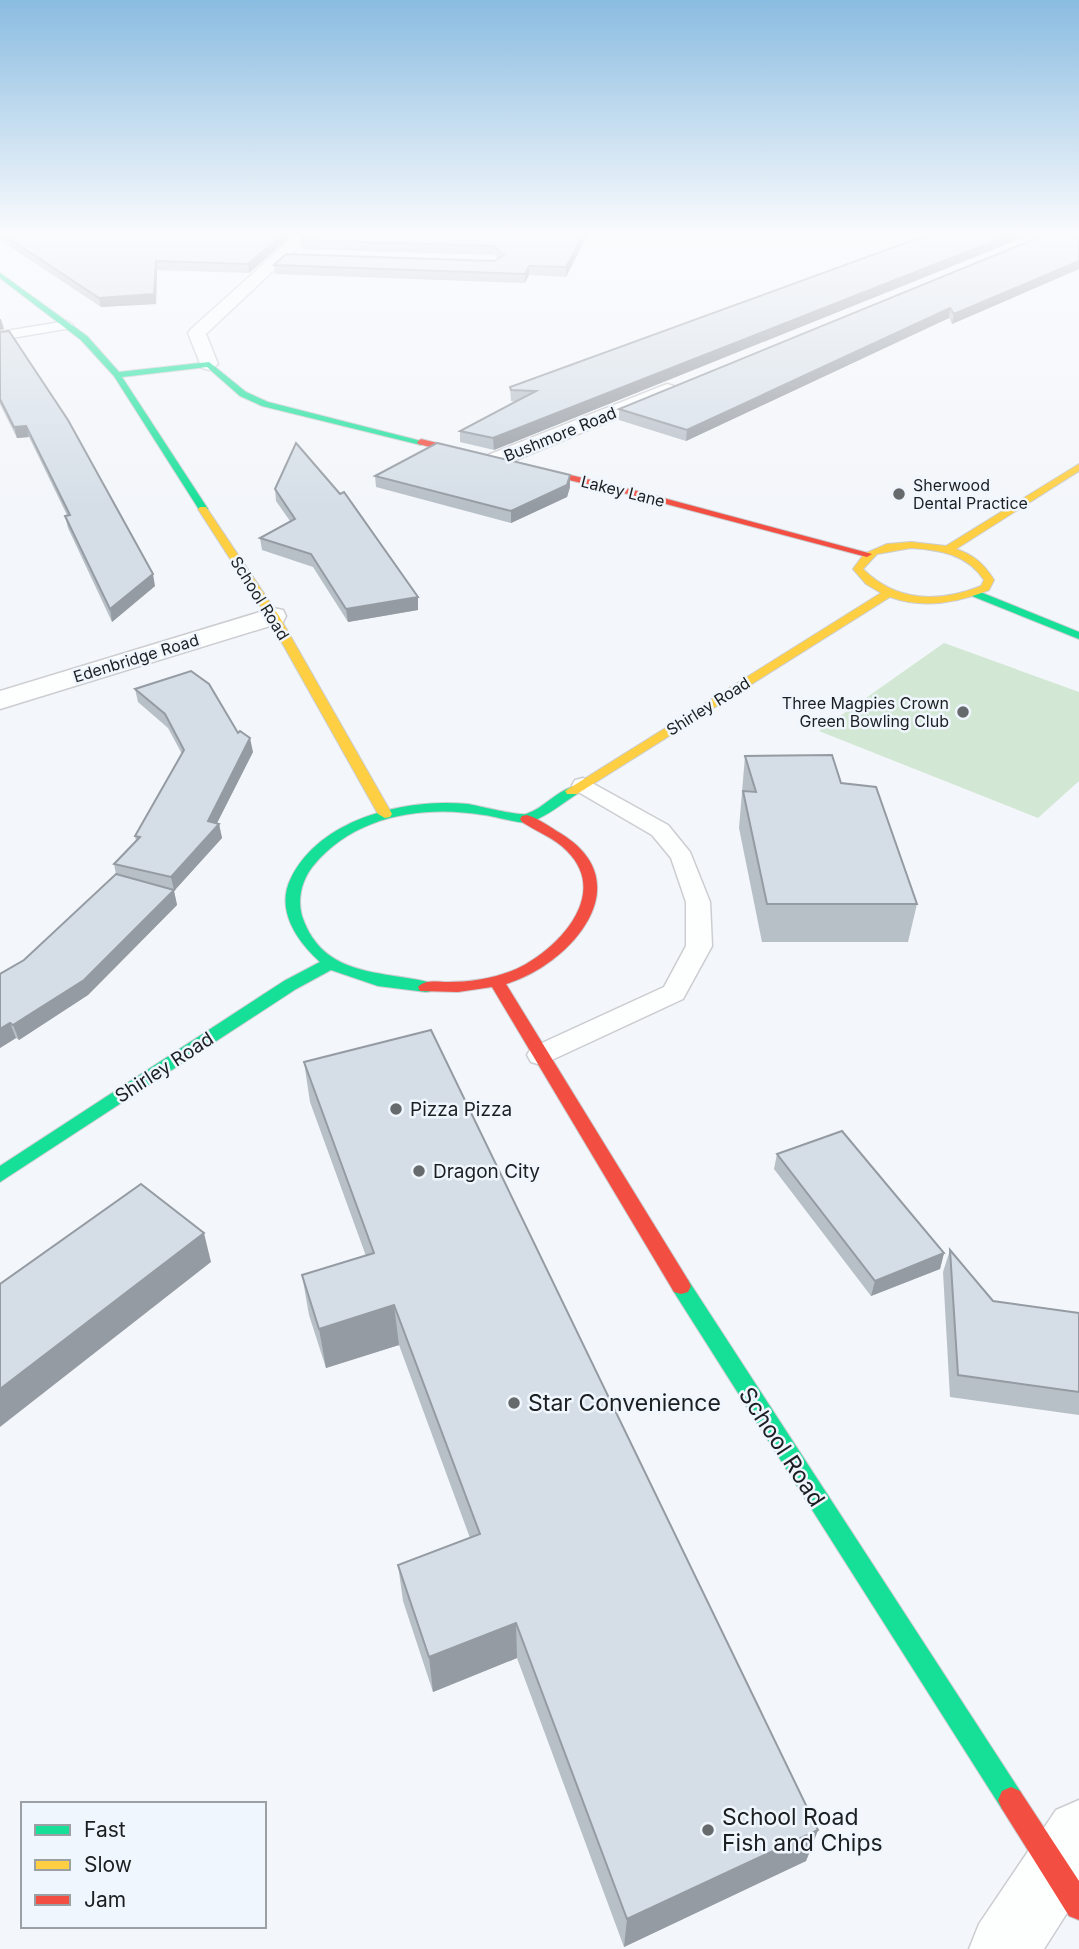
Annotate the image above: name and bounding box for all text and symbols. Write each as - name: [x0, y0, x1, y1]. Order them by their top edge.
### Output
- street label: Bushmore Road: [501, 402, 619, 466]
- street label: Lakey Lane: [579, 471, 667, 511]
- place label: Sherwood Dental Practice: [913, 475, 1028, 513]
- marker: Sherwood Dental Practice: [891, 486, 907, 502]
- street label: School Road: [226, 552, 294, 644]
- street label: Edenbridge Road: [71, 629, 201, 687]
- street label: Shirley Road: [662, 672, 754, 740]
- place label: Three Magpies Crown Green Bowling Club: [782, 693, 949, 731]
- marker: Three Magpies Crown Green Bowling Club: [955, 704, 971, 720]
- street label: Shirley Road: [111, 1027, 218, 1108]
- place label: Pizza Pizza: [410, 1098, 512, 1121]
- marker: Pizza Pizza: [388, 1101, 404, 1117]
- place label: Dragon City: [433, 1160, 540, 1183]
- marker: Dragon City: [411, 1163, 427, 1179]
- street label: School Road: [733, 1382, 831, 1512]
- place label: Star Convenience: [528, 1389, 721, 1417]
- marker: Star Convenience: [506, 1395, 522, 1411]
- legend: [21, 1802, 266, 1928]
- place label: School Road Fish and Chips: [722, 1803, 883, 1857]
- text: Fast: [84, 1817, 126, 1842]
- marker: School Road Fish and Chips: [700, 1822, 716, 1838]
- text: Slow: [84, 1852, 132, 1877]
- text: Jam: [84, 1887, 126, 1912]

